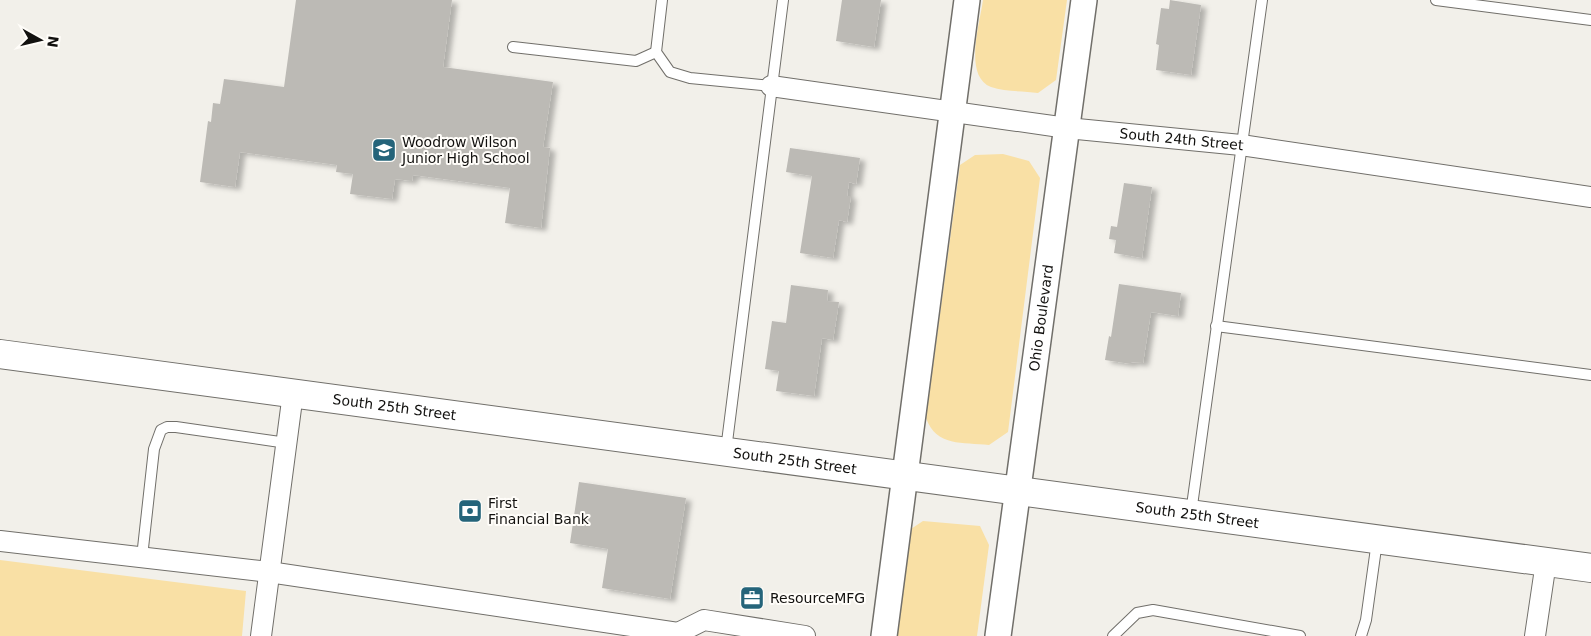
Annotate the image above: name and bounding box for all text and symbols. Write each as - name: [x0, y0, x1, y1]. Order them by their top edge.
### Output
- north arrow: [15, 15, 65, 65]
- text: N: [44, 35, 62, 49]
- street label: South 24th Street: [1119, 125, 1245, 153]
- place label: Woodrow Wilson Junior High School: [401, 134, 530, 166]
- school or university icon: Woodrow Wilson Junior High School: [371, 137, 397, 163]
- street label: Ohio Boulevard: [1026, 263, 1056, 372]
- street label: South 25th Street: [332, 391, 458, 423]
- street label: South 25th Street: [732, 445, 858, 477]
- place label: First Financial Bank: [488, 495, 590, 527]
- bank icon: First Financial Bank: [457, 498, 483, 524]
- street label: South 25th Street: [1134, 499, 1260, 531]
- office icon: ResourceMFG: [739, 585, 765, 611]
- place label: ResourceMFG: [770, 590, 865, 606]

